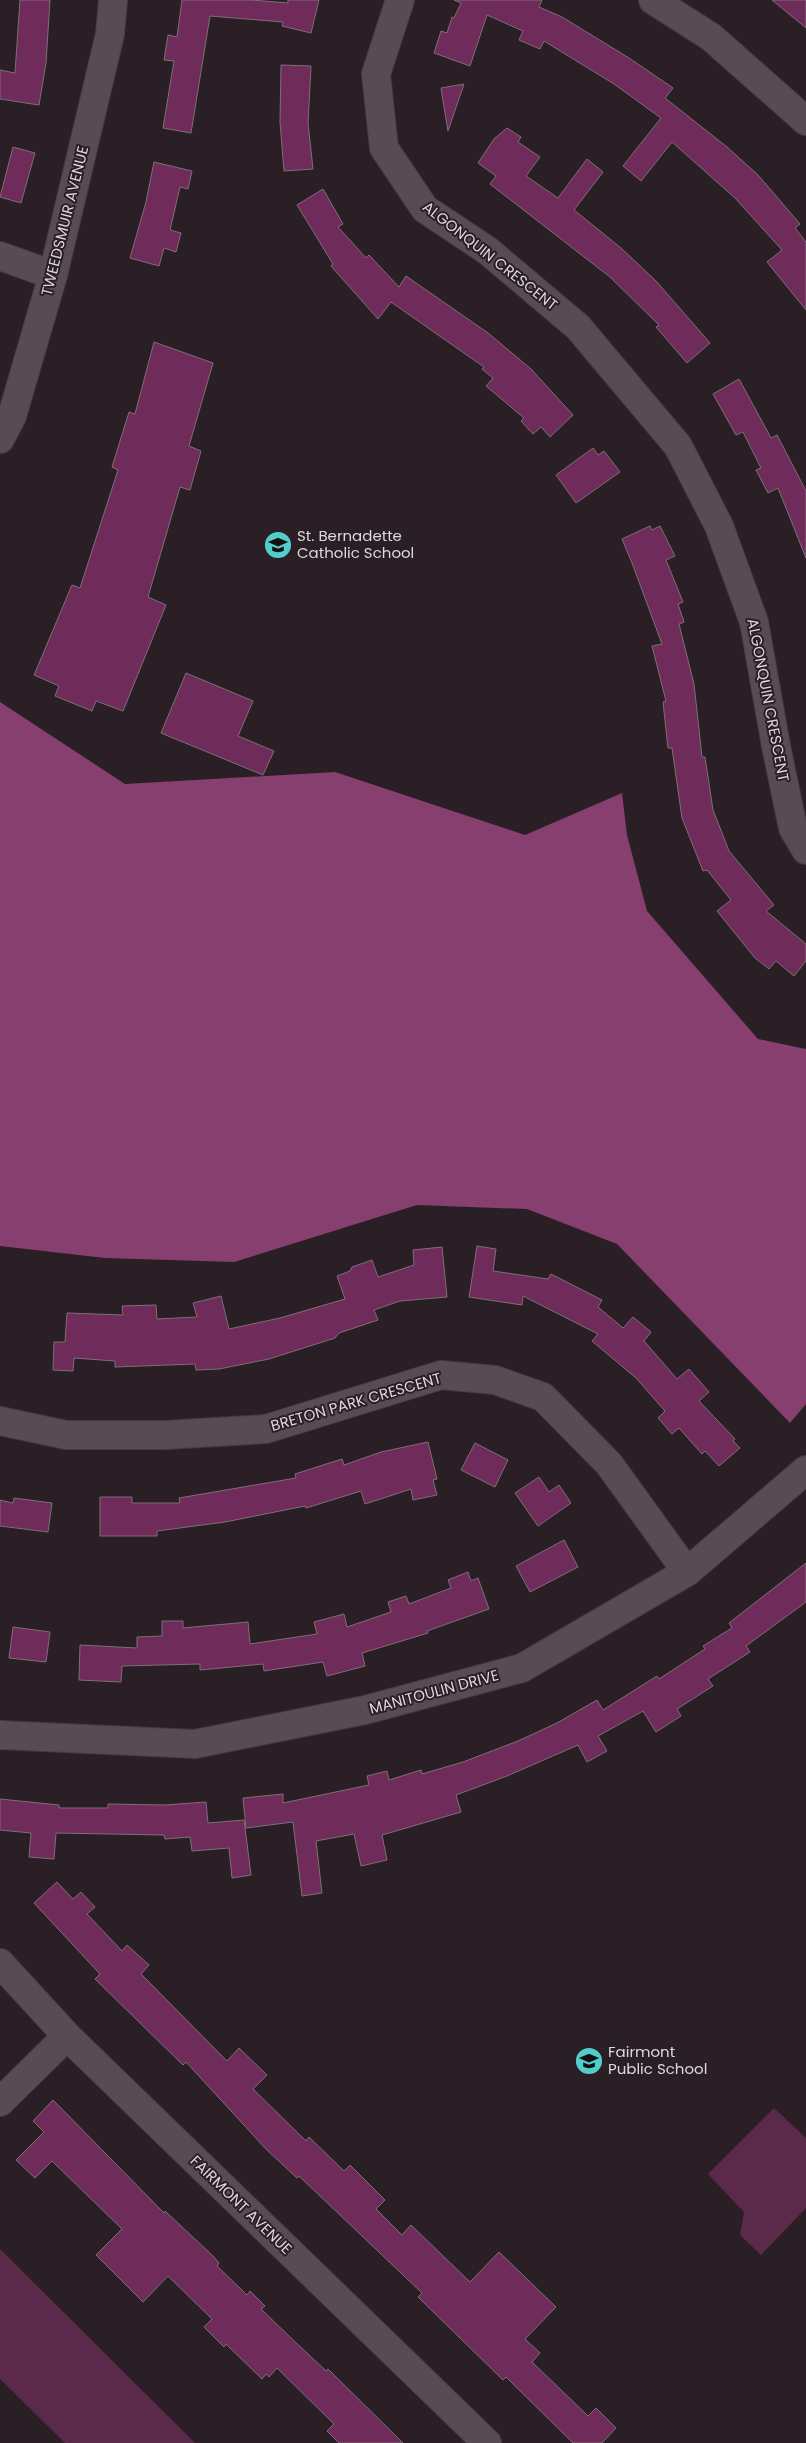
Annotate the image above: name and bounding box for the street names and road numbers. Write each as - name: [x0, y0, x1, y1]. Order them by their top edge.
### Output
- street label: TWEEDSMUIR AVENUE: [36, 144, 93, 298]
- street label: ALGONQUIN CRESCENT: [418, 196, 562, 315]
- street label: ALGONQUIN CRESCENT: [742, 616, 795, 783]
- street label: BRETON PARK CRESCENT: [268, 1367, 444, 1436]
- street label: MANITOULIN DRIVE: [367, 1664, 501, 1719]
- street label: FAIRMONT AVENUE: [186, 2150, 297, 2259]

